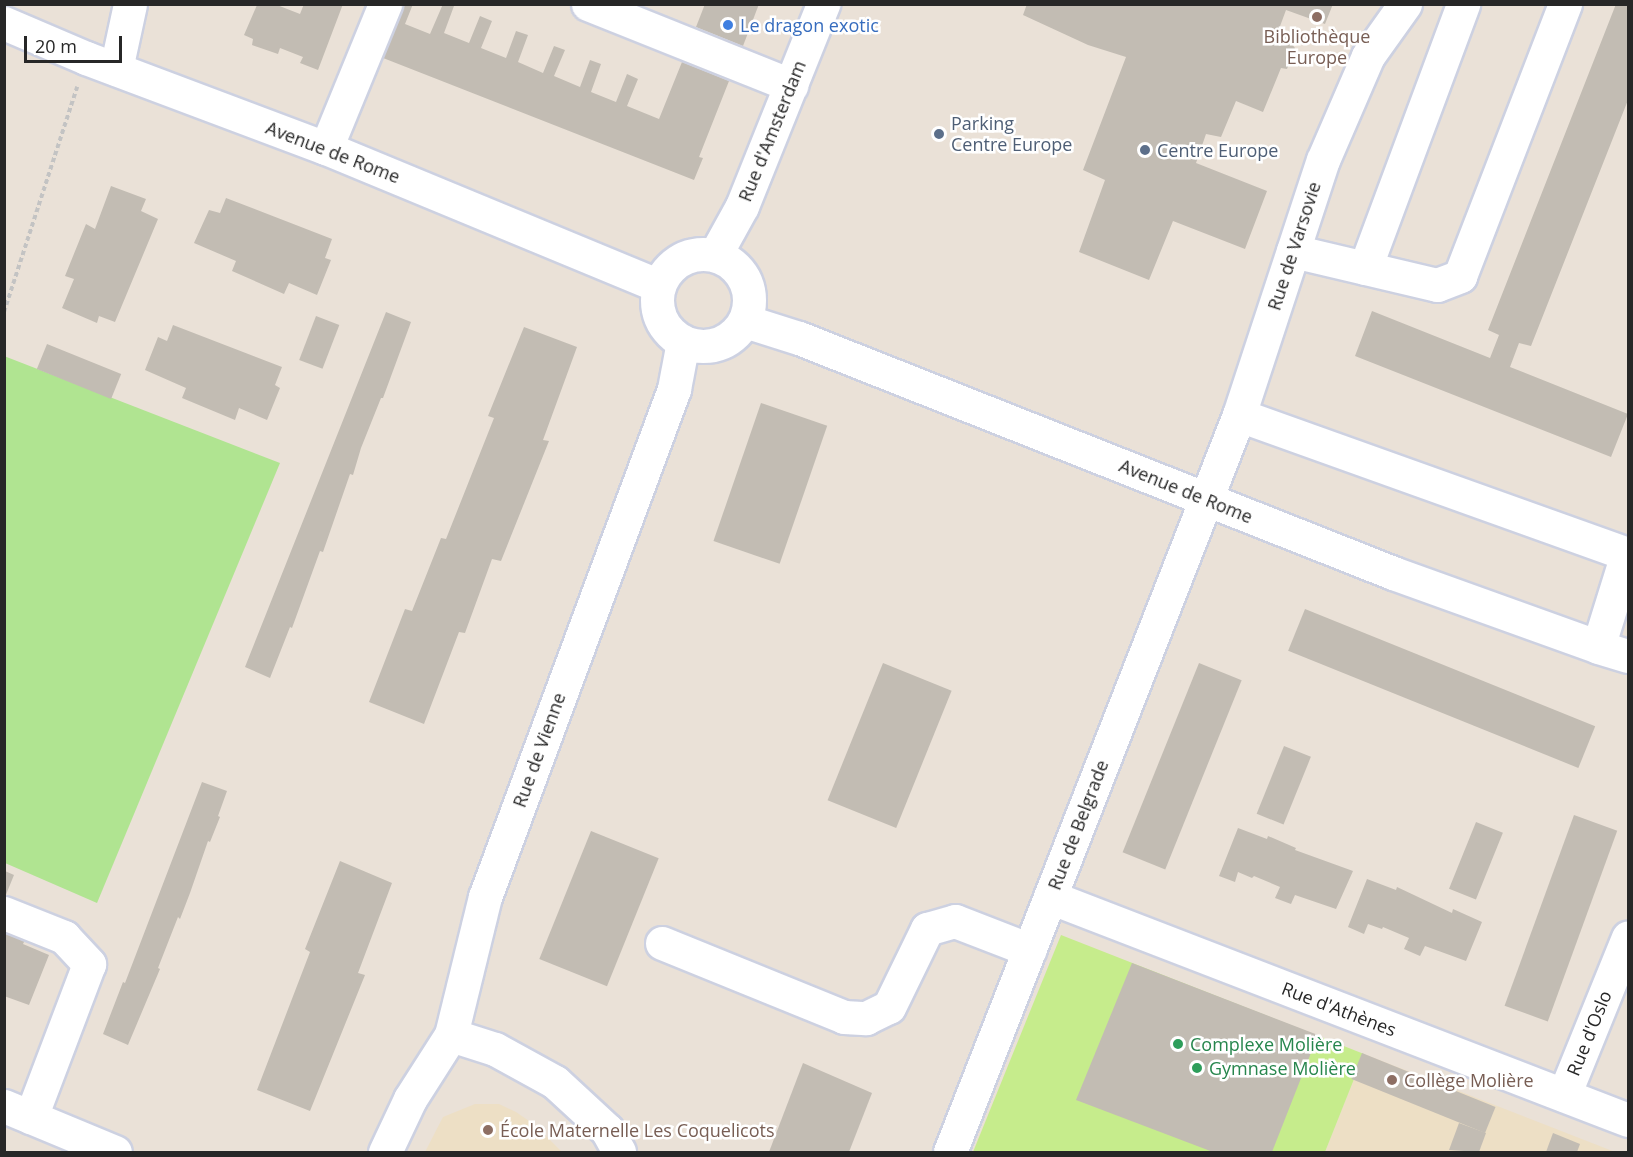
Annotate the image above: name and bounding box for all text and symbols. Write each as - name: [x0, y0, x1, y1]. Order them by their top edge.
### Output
- marker: Bibliothèque Europe: [1310, 10, 1324, 24]
- place label: Le dragon exotic: [740, 14, 879, 36]
- marker: Le dragon exotic: [721, 18, 735, 32]
- scale bar: [27, 24, 124, 62]
- place label: Bibliothèque Europe: [1264, 26, 1370, 68]
- text: 20 m: [35, 34, 77, 58]
- street label: Rue d'Amsterdam: [734, 57, 810, 205]
- place label: Parking Centre Europe: [951, 113, 1072, 156]
- street label: Avenue de Rome: [263, 117, 403, 187]
- marker: Parking Centre Europe: [932, 127, 946, 141]
- place label: Centre Europe: [1157, 139, 1278, 161]
- marker: Centre Europe: [1138, 143, 1152, 157]
- street label: Rue de Varsovie: [1263, 179, 1325, 313]
- street label: Avenue de Rome: [1116, 454, 1256, 528]
- street label: Rue de Vienne: [508, 690, 570, 810]
- street label: Rue de Belgrade: [1043, 757, 1113, 893]
- street label: Rue d'Athènes: [1279, 977, 1399, 1041]
- street label: Rue d'Oslo: [1562, 987, 1616, 1079]
- place label: Complexe Molière: [1190, 1033, 1342, 1055]
- marker: Complexe Molière: [1171, 1037, 1185, 1051]
- place label: Gymnase Molière: [1209, 1057, 1356, 1079]
- marker: Gymnase Molière: [1190, 1061, 1204, 1075]
- place label: Collège Molière: [1404, 1069, 1534, 1091]
- marker: Collège Molière: [1385, 1073, 1399, 1087]
- place label: École Maternelle Les Coquelicots: [500, 1119, 774, 1141]
- marker: École Maternelle Les Coquelicots: [481, 1123, 495, 1137]

